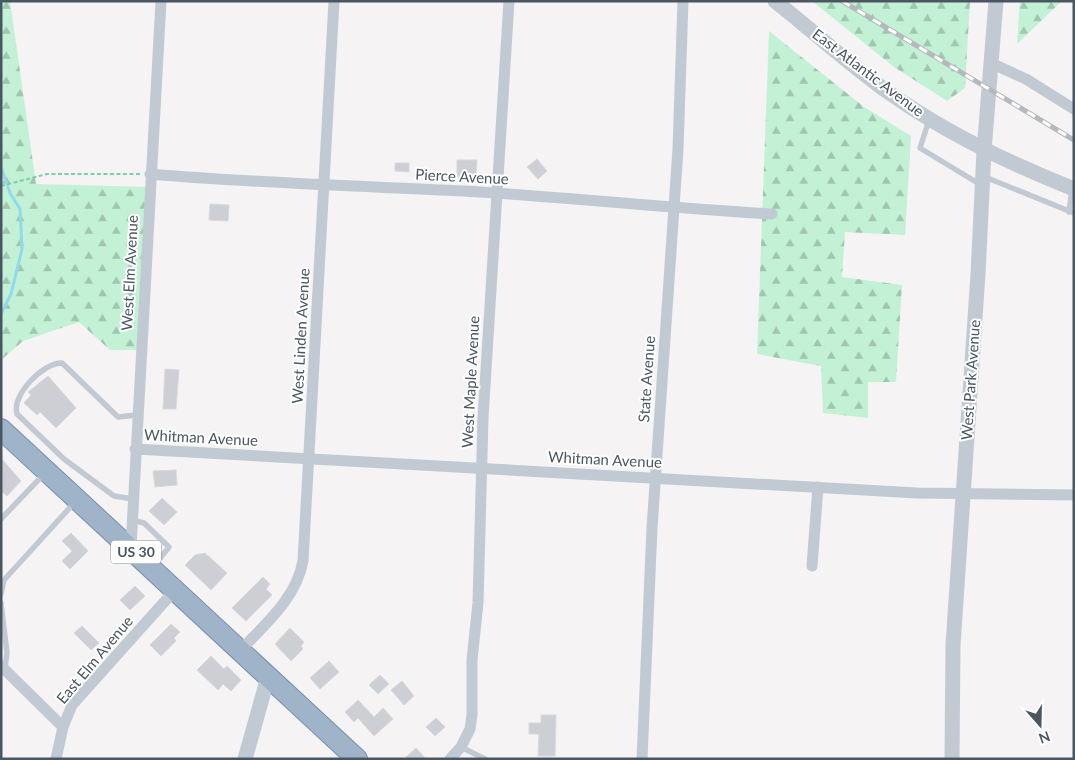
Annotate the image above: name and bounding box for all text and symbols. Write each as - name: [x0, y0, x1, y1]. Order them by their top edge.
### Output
- street label: East Atlantic Avenue: [809, 24, 928, 120]
- street label: Pierce Avenue: [415, 165, 509, 187]
- street label: West Elm Avenue: [117, 215, 141, 331]
- street label: West Linden Avenue: [287, 268, 313, 404]
- street label: West Maple Avenue: [458, 315, 482, 448]
- street label: West Park Avenue: [957, 319, 983, 441]
- street label: State Avenue: [634, 335, 658, 423]
- street label: Whitman Avenue: [144, 425, 259, 449]
- street label: Whitman Avenue: [548, 447, 663, 471]
- road number: US 30: [111, 540, 161, 564]
- street label: East Elm Avenue: [52, 612, 136, 707]
- north arrow: [1015, 700, 1065, 750]
- text: N: [1037, 728, 1053, 748]

